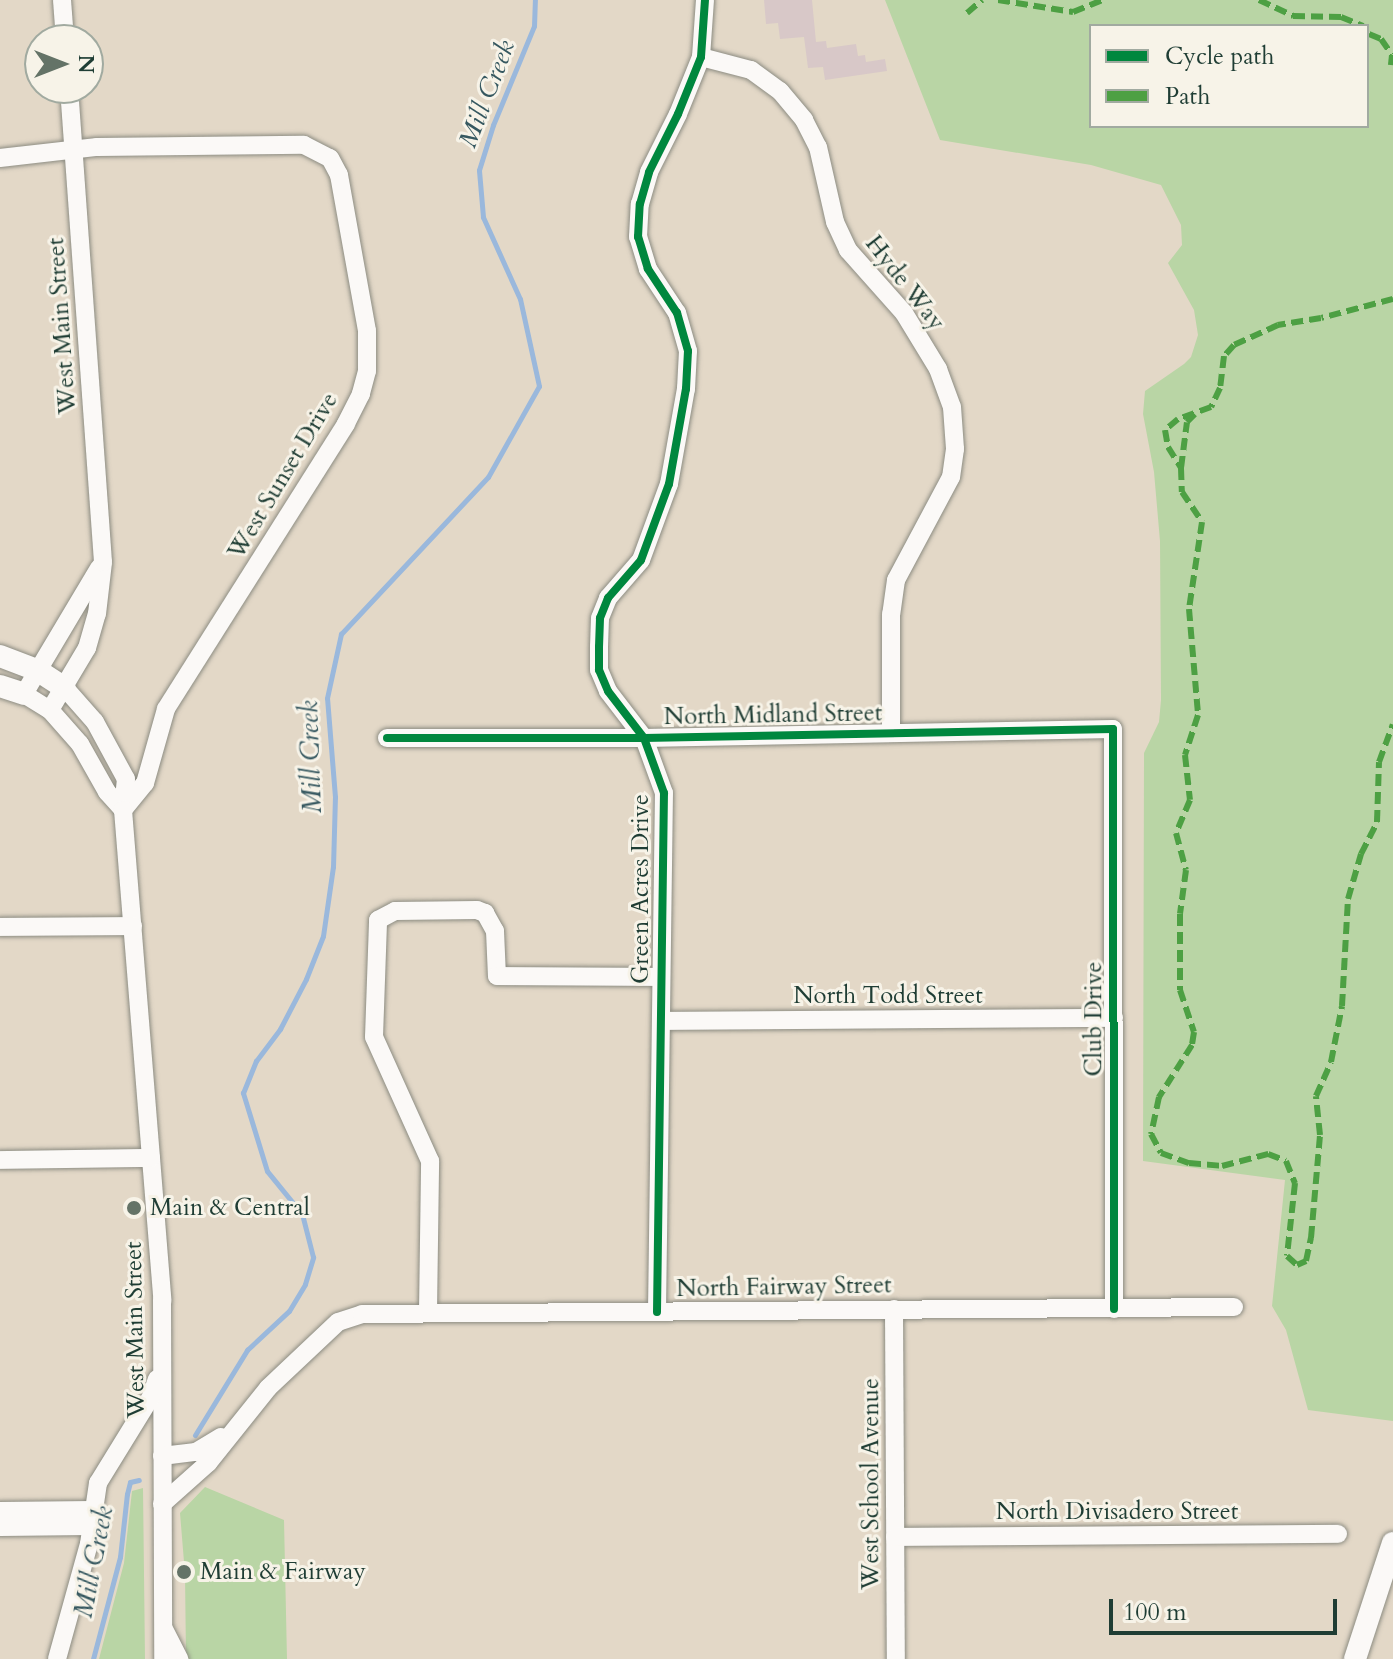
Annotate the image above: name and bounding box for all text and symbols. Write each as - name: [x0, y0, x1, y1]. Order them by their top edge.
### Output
- north arrow: [24, 24, 104, 104]
- legend: [1089, 24, 1369, 128]
- water label: Mill Creek: [452, 36, 522, 152]
- text: Cycle path: [1165, 40, 1274, 73]
- text: N: [71, 54, 101, 74]
- text: Path: [1165, 80, 1210, 113]
- street label: Hyde Way: [859, 230, 951, 336]
- street label: West Main Street: [41, 237, 83, 415]
- street label: West Sunset Drive: [222, 387, 344, 565]
- street label: North Midland Street: [663, 699, 883, 731]
- water label: Mill Creek: [293, 700, 329, 814]
- street label: Green Acres Drive: [627, 794, 655, 984]
- street label: Club Drive: [1080, 962, 1108, 1076]
- street label: North Todd Street: [793, 982, 983, 1010]
- place label: Main & Central: [150, 1194, 310, 1222]
- marker: Main & Central: [125, 1199, 143, 1217]
- street label: West Main Street: [119, 1241, 151, 1419]
- street label: North Fairway Street: [676, 1271, 892, 1303]
- street label: West School Avenue: [857, 1378, 885, 1590]
- street label: North Divisadero Street: [996, 1498, 1238, 1526]
- water label: Mill Creek: [68, 1504, 120, 1620]
- place label: Main & Fairway: [200, 1558, 366, 1586]
- marker: Main & Fairway: [175, 1563, 193, 1581]
- scale bar: [1113, 1583, 1341, 1633]
- text: 100 m: [1123, 1596, 1187, 1629]

